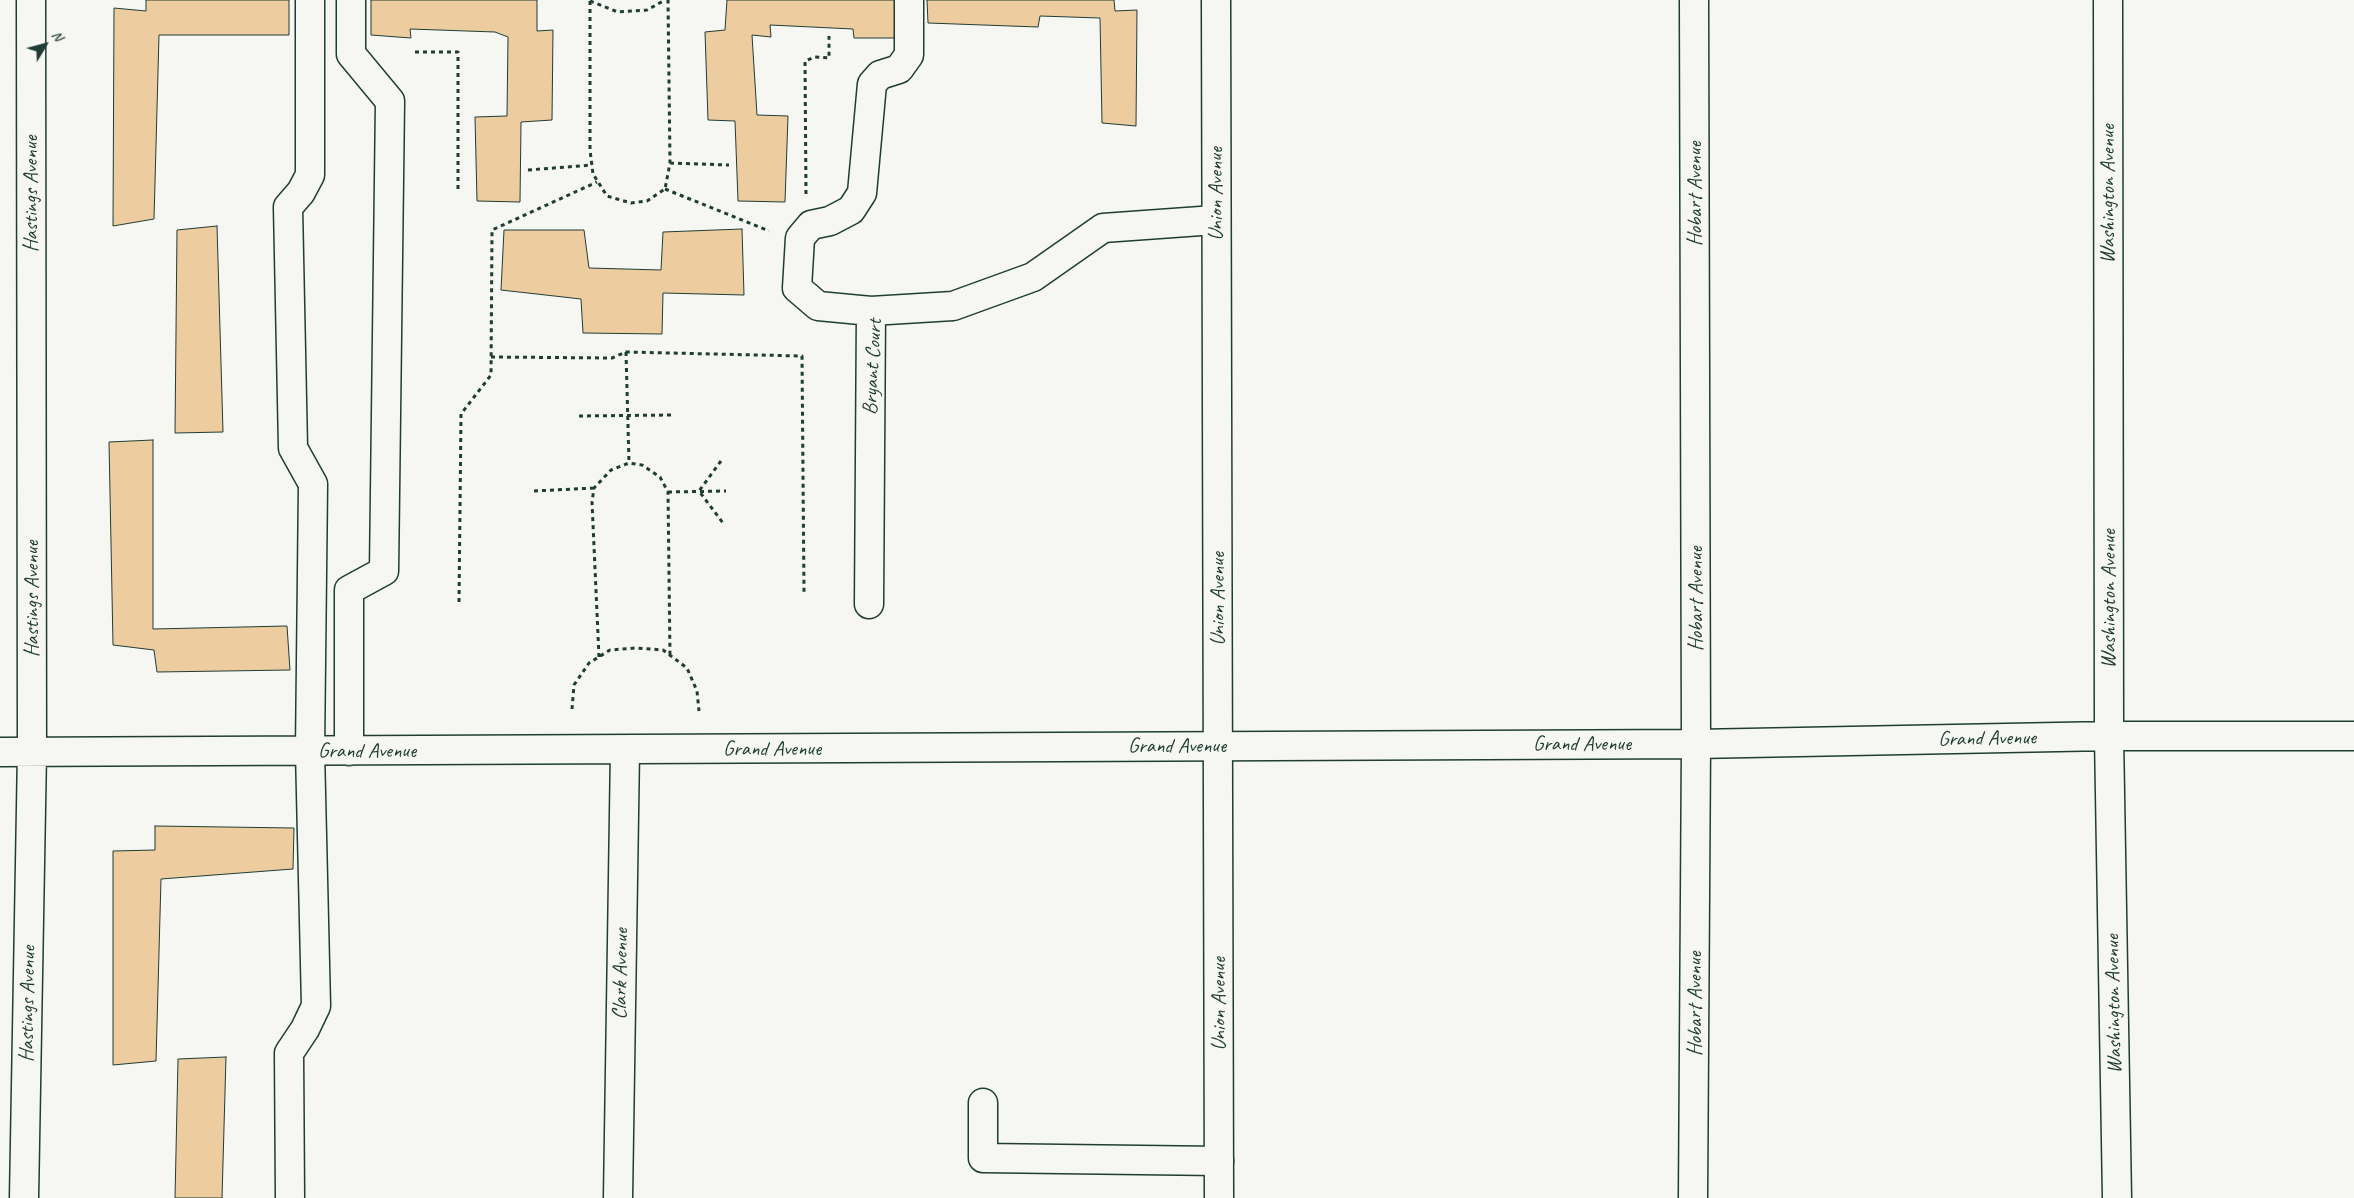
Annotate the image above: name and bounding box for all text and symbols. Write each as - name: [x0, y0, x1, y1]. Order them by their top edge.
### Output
- north arrow: [20, 20, 70, 70]
- text: N: [48, 27, 67, 44]
- street label: Washington Avenue: [2095, 125, 2121, 263]
- street label: Hastings Avenue: [18, 136, 44, 252]
- street label: Hobart Avenue: [1682, 142, 1708, 246]
- street label: Union Avenue: [1203, 147, 1229, 241]
- street label: Bryant Court: [858, 318, 888, 416]
- street label: Washington Avenue: [2096, 530, 2122, 668]
- street label: Hastings Avenue: [19, 541, 45, 657]
- street label: Hobart Avenue: [1683, 547, 1709, 651]
- street label: Union Avenue: [1205, 552, 1231, 646]
- street label: Grand Avenue: [1938, 726, 2036, 752]
- street label: Grand Avenue: [1533, 731, 1631, 757]
- street label: Grand Avenue: [1128, 733, 1226, 759]
- street label: Grand Avenue: [723, 736, 821, 762]
- street label: Grand Avenue: [318, 738, 416, 764]
- street label: Clark Avenue: [608, 928, 634, 1020]
- street label: Washington Avenue: [2100, 934, 2128, 1074]
- street label: Hastings Avenue: [14, 946, 42, 1062]
- street label: Hobart Avenue: [1682, 952, 1708, 1056]
- street label: Union Avenue: [1206, 957, 1232, 1051]

